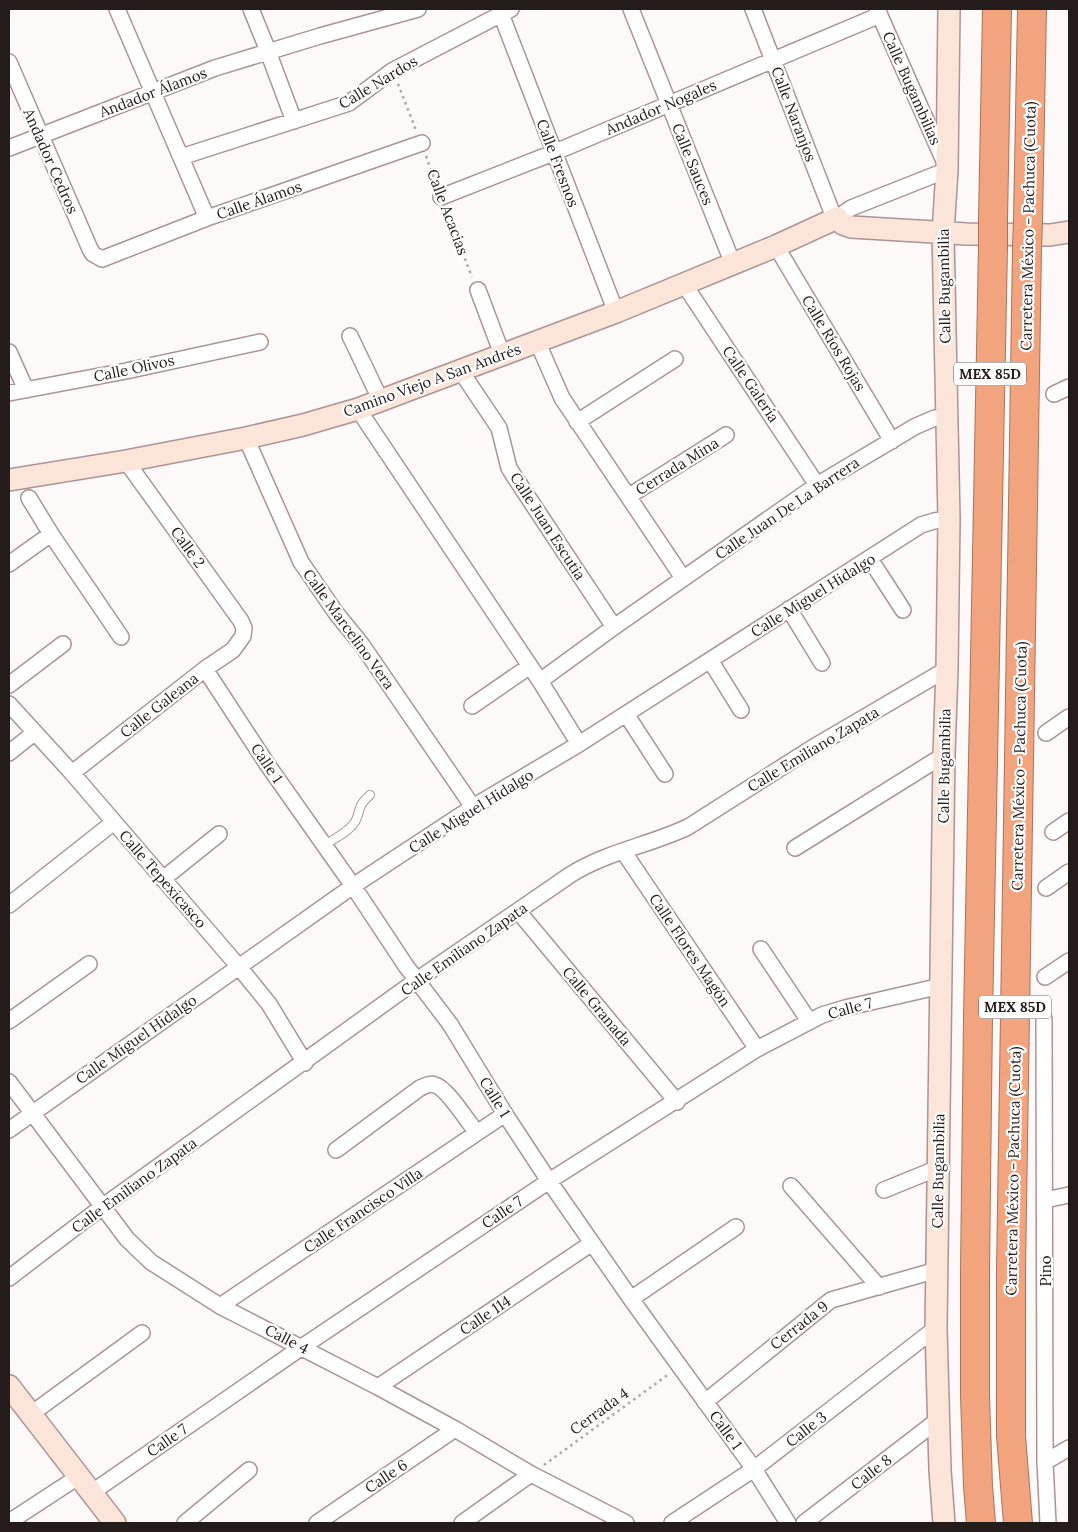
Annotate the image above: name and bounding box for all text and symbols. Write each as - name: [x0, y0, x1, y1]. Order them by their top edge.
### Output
- street label: Calle Bugambilias: [879, 28, 946, 148]
- street label: Calle Nardos: [335, 51, 421, 113]
- street label: Andador Álamos: [96, 63, 210, 122]
- street label: Calle Naranjos: [767, 64, 821, 164]
- street label: Andador Nogales: [602, 75, 719, 139]
- street label: Carretera México - Pachuca (Cuota): [1016, 101, 1041, 351]
- street label: Andador Cedros: [19, 105, 83, 217]
- street label: Calle Fresnos: [532, 116, 584, 210]
- street label: Calle Sauces: [668, 120, 718, 208]
- street label: Calle Acacias: [423, 166, 473, 258]
- street label: Calle Álamos: [214, 177, 304, 223]
- street label: Calle Bugambilia: [933, 228, 955, 344]
- street label: Calle Ríos Rojas: [798, 292, 870, 394]
- street label: Camino Viejo A San Andrés: [341, 339, 524, 421]
- street label: Calle Galería: [718, 342, 784, 426]
- street label: Calle Olivos: [92, 350, 176, 386]
- road number: MEX 85D: [954, 362, 1026, 386]
- street label: Cerrada Mina: [632, 433, 722, 499]
- street label: Calle Juan De La Barrera: [711, 452, 863, 563]
- street label: Calle Juan Escutia: [506, 469, 590, 584]
- street label: Calle 2: [167, 523, 209, 571]
- street label: Calle Miguel Hidalgo: [747, 549, 879, 641]
- street label: Calle Marcelino Vera: [299, 565, 399, 693]
- street label: Carretera México - Pachuca (Cuota): [1007, 641, 1032, 891]
- street label: Calle Galeana: [116, 668, 202, 742]
- street label: Calle Emiliano Zapata: [744, 702, 883, 796]
- street label: Calle Bugambilia: [933, 708, 955, 824]
- street label: Calle 1: [247, 739, 287, 787]
- street label: Calle Miguel Hidalgo: [405, 765, 537, 857]
- street label: Calle Tepexicasco: [115, 826, 211, 932]
- street label: Calle Flores Magón: [645, 890, 735, 1010]
- street label: Calle Emiliano Zapata: [397, 898, 531, 1000]
- street label: Calle Granada: [558, 963, 636, 1050]
- street label: Calle Miguel Hidalgo: [72, 990, 200, 1088]
- street label: Calle 7: [826, 993, 874, 1023]
- road number: MEX 85D: [979, 996, 1051, 1019]
- street label: Carretera México - Pachuca (Cuota): [1001, 1046, 1026, 1296]
- street label: Calle 1: [475, 1073, 515, 1121]
- street label: Calle Bugambilia: [927, 1113, 949, 1229]
- street label: Calle Emiliano Zapata: [68, 1133, 201, 1237]
- street label: Calle Francisco Villa: [300, 1163, 426, 1257]
- street label: Calle 7: [478, 1191, 526, 1233]
- street label: Pino: [1036, 1255, 1055, 1287]
- street label: Calle 114: [456, 1291, 514, 1339]
- street label: Cerrada 9: [766, 1296, 832, 1354]
- street label: Calle 4: [262, 1320, 312, 1358]
- street label: Cerrada 4: [566, 1383, 632, 1439]
- street label: Calle 1: [705, 1407, 747, 1453]
- street label: Calle 3: [782, 1407, 830, 1451]
- street label: Calle 7: [143, 1419, 191, 1461]
- street label: Calle 8: [847, 1450, 895, 1494]
- street label: Calle 6: [361, 1455, 411, 1497]

